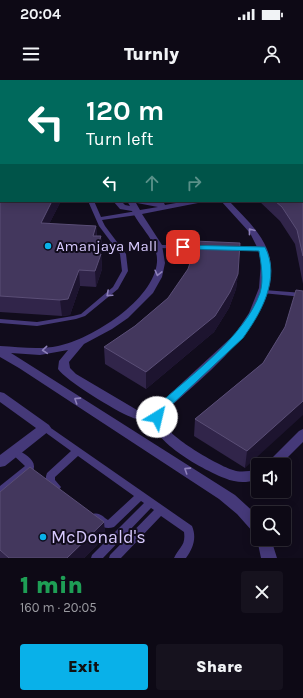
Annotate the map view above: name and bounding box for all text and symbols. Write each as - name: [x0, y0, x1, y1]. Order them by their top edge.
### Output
- text: 20:04: [20, 5, 61, 23]
- icon: menu: [20, 43, 42, 65]
- text: Turnly: [124, 43, 179, 65]
- icon: person: [261, 43, 283, 65]
- text: 120 m: [86, 94, 164, 127]
- icon: left: [20, 96, 72, 148]
- text: Turn left: [86, 128, 154, 150]
- icon: left: [99, 172, 121, 194]
- icon: ahead: [141, 172, 163, 194]
- icon: right: [183, 172, 205, 194]
- one-way arrow: [249, 228, 256, 235]
- pin: [166, 230, 200, 264]
- icon: arrive: [172, 236, 194, 258]
- place label: Amanjaya Mall: [56, 237, 157, 255]
- marker: Amanjaya Mall: [43, 241, 53, 251]
- one-way arrow: [155, 270, 163, 277]
- one-way arrow: [106, 290, 114, 297]
- one-way arrow: [42, 346, 48, 355]
- position arrow: [136, 396, 178, 438]
- one-way arrow: [74, 397, 81, 405]
- map controls: [251, 458, 291, 546]
- button: sound: [251, 458, 291, 498]
- one-way arrow: [184, 468, 191, 475]
- button: search: [251, 506, 291, 546]
- place label: McDonald's: [51, 526, 146, 548]
- marker: McDonald's: [38, 532, 48, 542]
- text: 1 min: [20, 571, 83, 599]
- button: close: [241, 571, 283, 613]
- text: 160 m · 20:05: [20, 600, 97, 615]
- button: Exit: [20, 644, 148, 690]
- button: Share: [156, 644, 283, 690]

